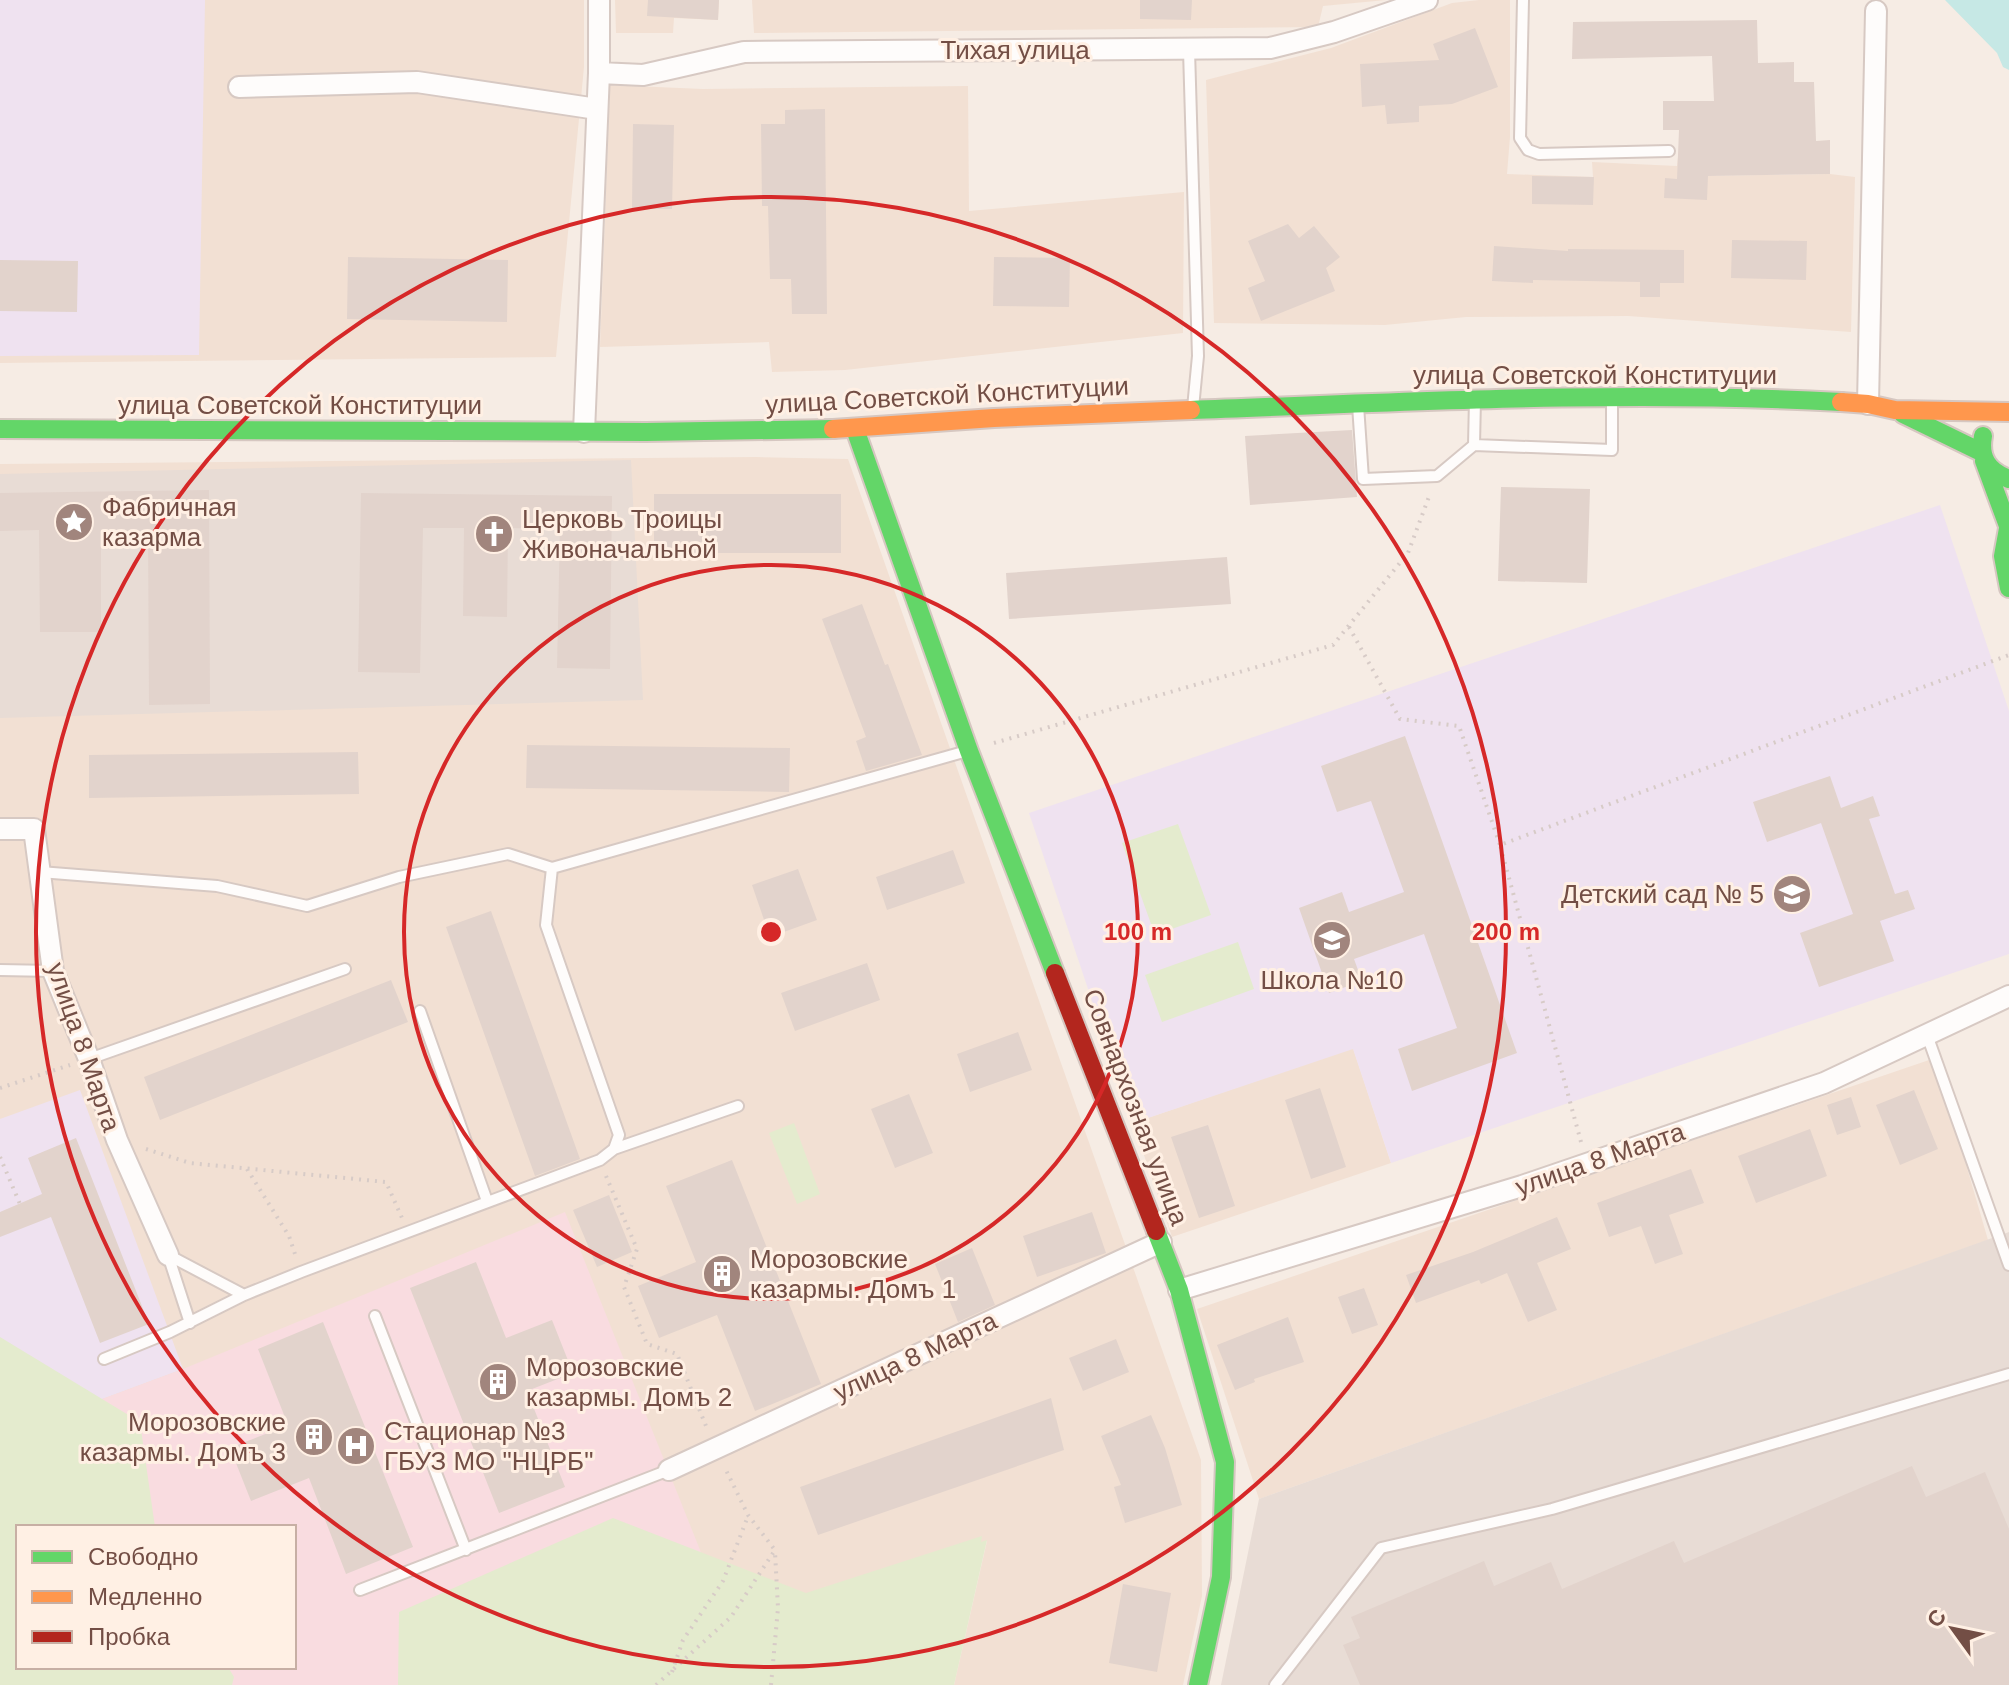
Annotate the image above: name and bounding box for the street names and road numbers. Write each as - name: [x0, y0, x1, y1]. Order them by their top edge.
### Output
- street label: Тихая улица: [940, 35, 1090, 65]
- street label: улица Советской Конституции: [1413, 360, 1777, 390]
- street label: улица Советской Конституции: [764, 370, 1130, 420]
- street label: улица Советской Конституции: [118, 390, 482, 420]
- street label: улица 8 Марта: [41, 959, 127, 1136]
- street label: Совнархозная улица: [1077, 985, 1195, 1230]
- street label: улица 8 Марта: [1512, 1116, 1689, 1202]
- street label: улица 8 Марта: [829, 1305, 1002, 1407]

